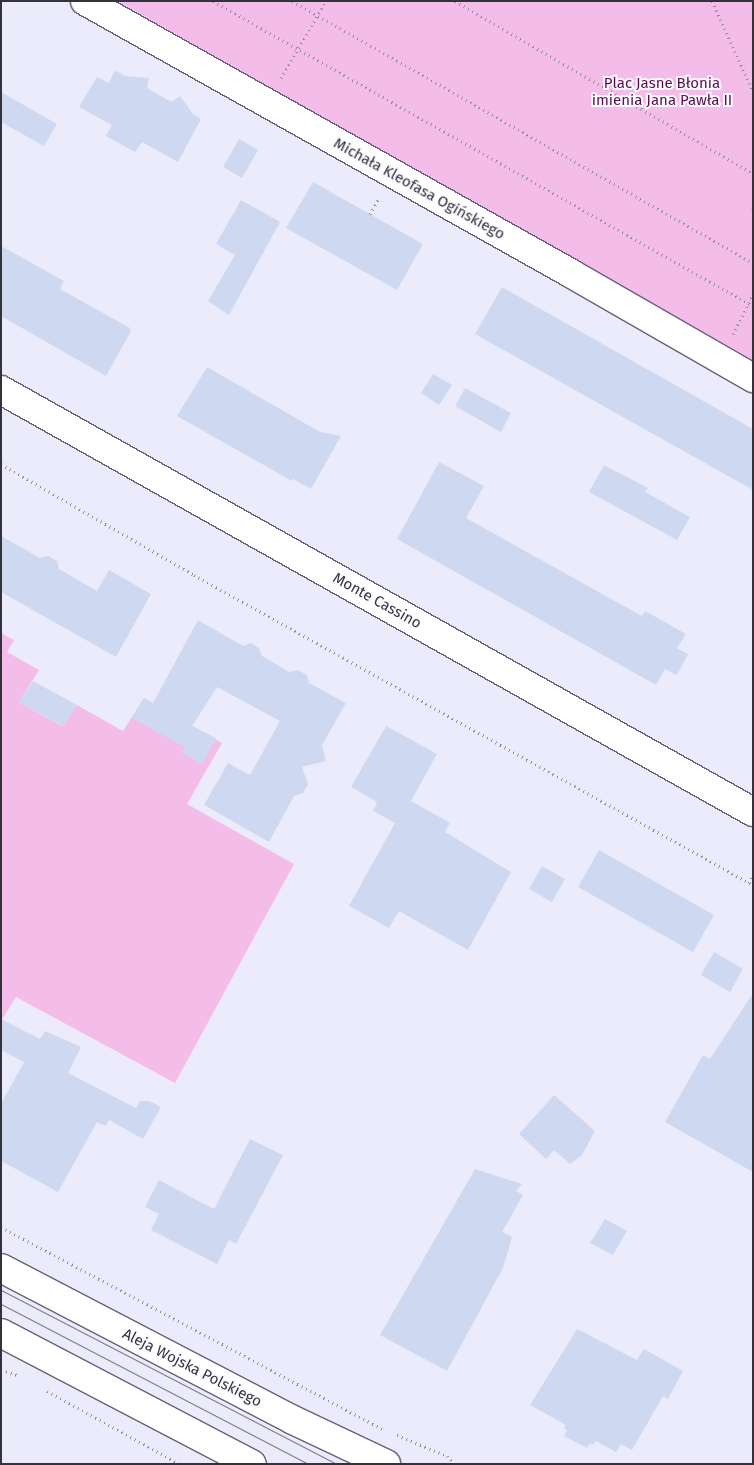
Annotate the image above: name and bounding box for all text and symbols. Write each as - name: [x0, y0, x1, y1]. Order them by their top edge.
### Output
- park label: Plac Jasne Błonia imienia Jana Pawła II: [592, 74, 732, 109]
- street label: Michała Kleofasa Ogińskiego: [330, 134, 508, 244]
- street label: Monte Cassino: [330, 569, 424, 633]
- street label: Aleja Wojska Polskiego: [119, 1325, 265, 1411]

